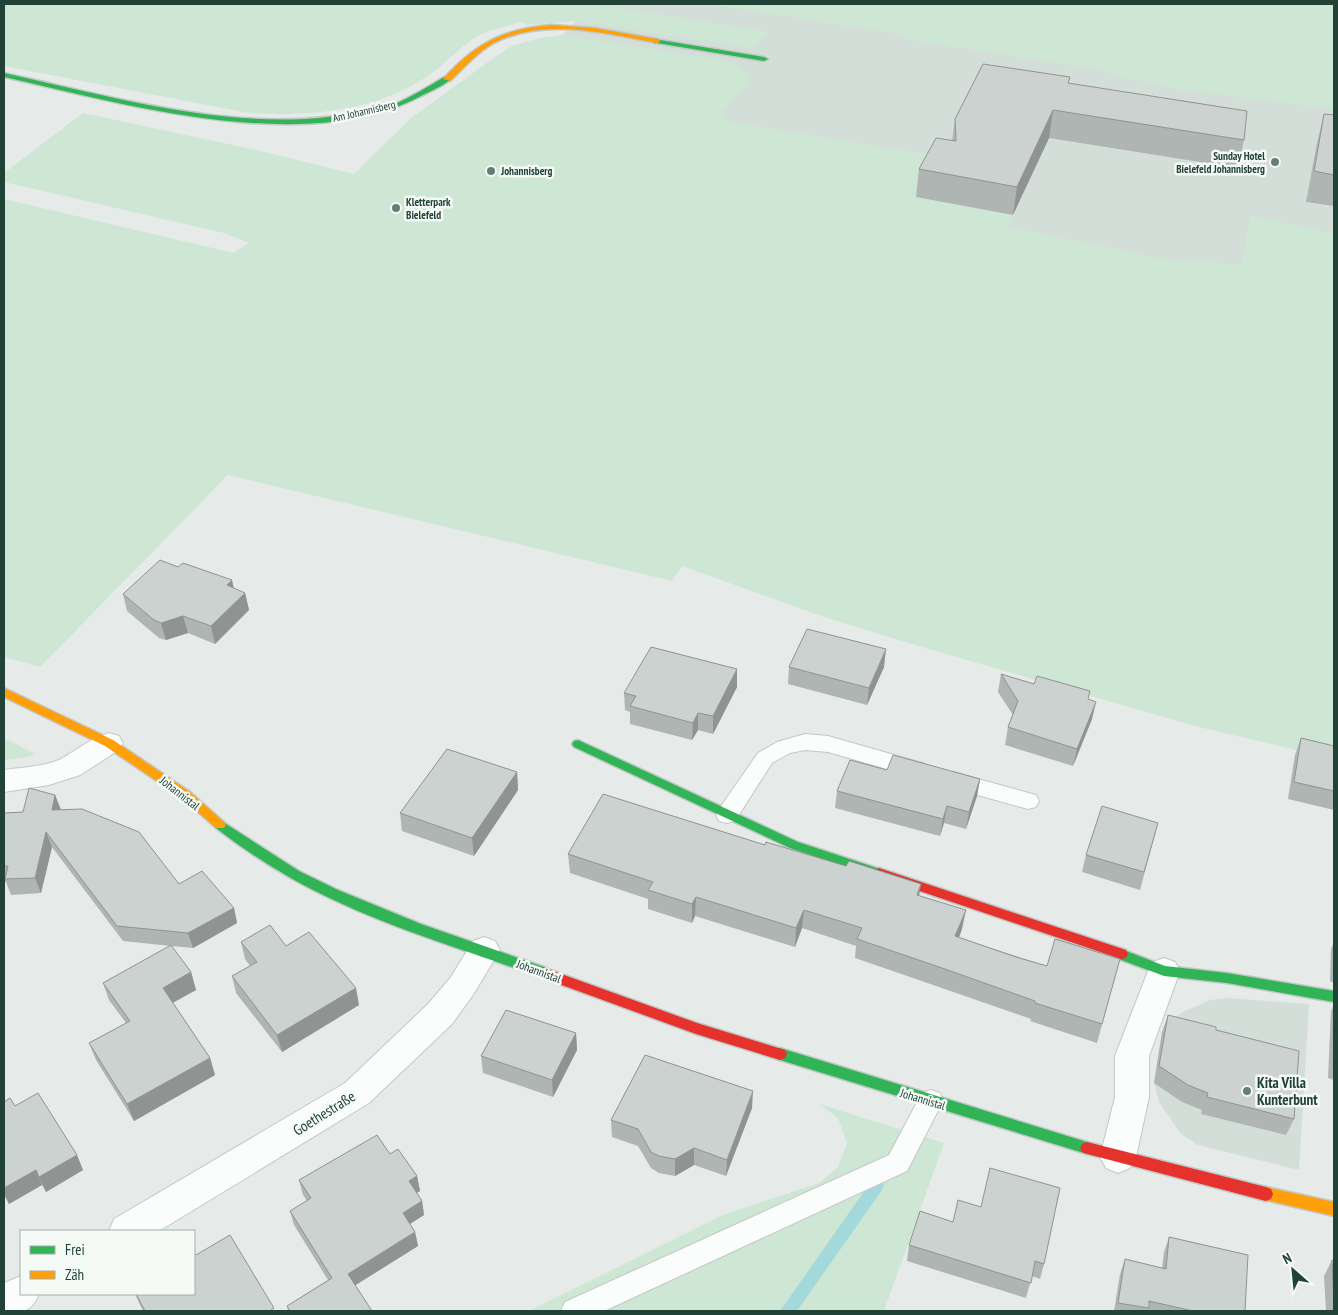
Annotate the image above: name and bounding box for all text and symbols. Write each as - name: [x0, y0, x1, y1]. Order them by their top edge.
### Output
- street label: Am Johannisberg: [331, 97, 397, 125]
- place label: Sunday Hotel Bielefeld Johannisberg: [1176, 149, 1265, 176]
- marker: Sunday Hotel Bielefeld Johannisberg: [1269, 156, 1281, 168]
- place label: Johannisberg: [500, 164, 553, 178]
- marker: Johannisberg: [485, 165, 497, 177]
- place label: Kletterpark Bielefeld: [406, 195, 451, 222]
- marker: Kletterpark Bielefeld: [390, 202, 402, 214]
- street label: Johannistal: [156, 772, 203, 813]
- street label: Johannistal: [514, 956, 563, 986]
- place label: Kita Villa Kunterbunt: [1257, 1073, 1318, 1109]
- street label: Johannistal: [898, 1085, 948, 1113]
- marker: Kita Villa Kunterbunt: [1241, 1085, 1253, 1097]
- street label: Goethestraße: [289, 1086, 359, 1140]
- legend: [20, 1230, 195, 1295]
- text: Frei: [65, 1240, 85, 1259]
- north arrow: [1268, 1245, 1318, 1295]
- text: N: [1280, 1249, 1295, 1268]
- text: Zäh: [65, 1265, 84, 1284]

